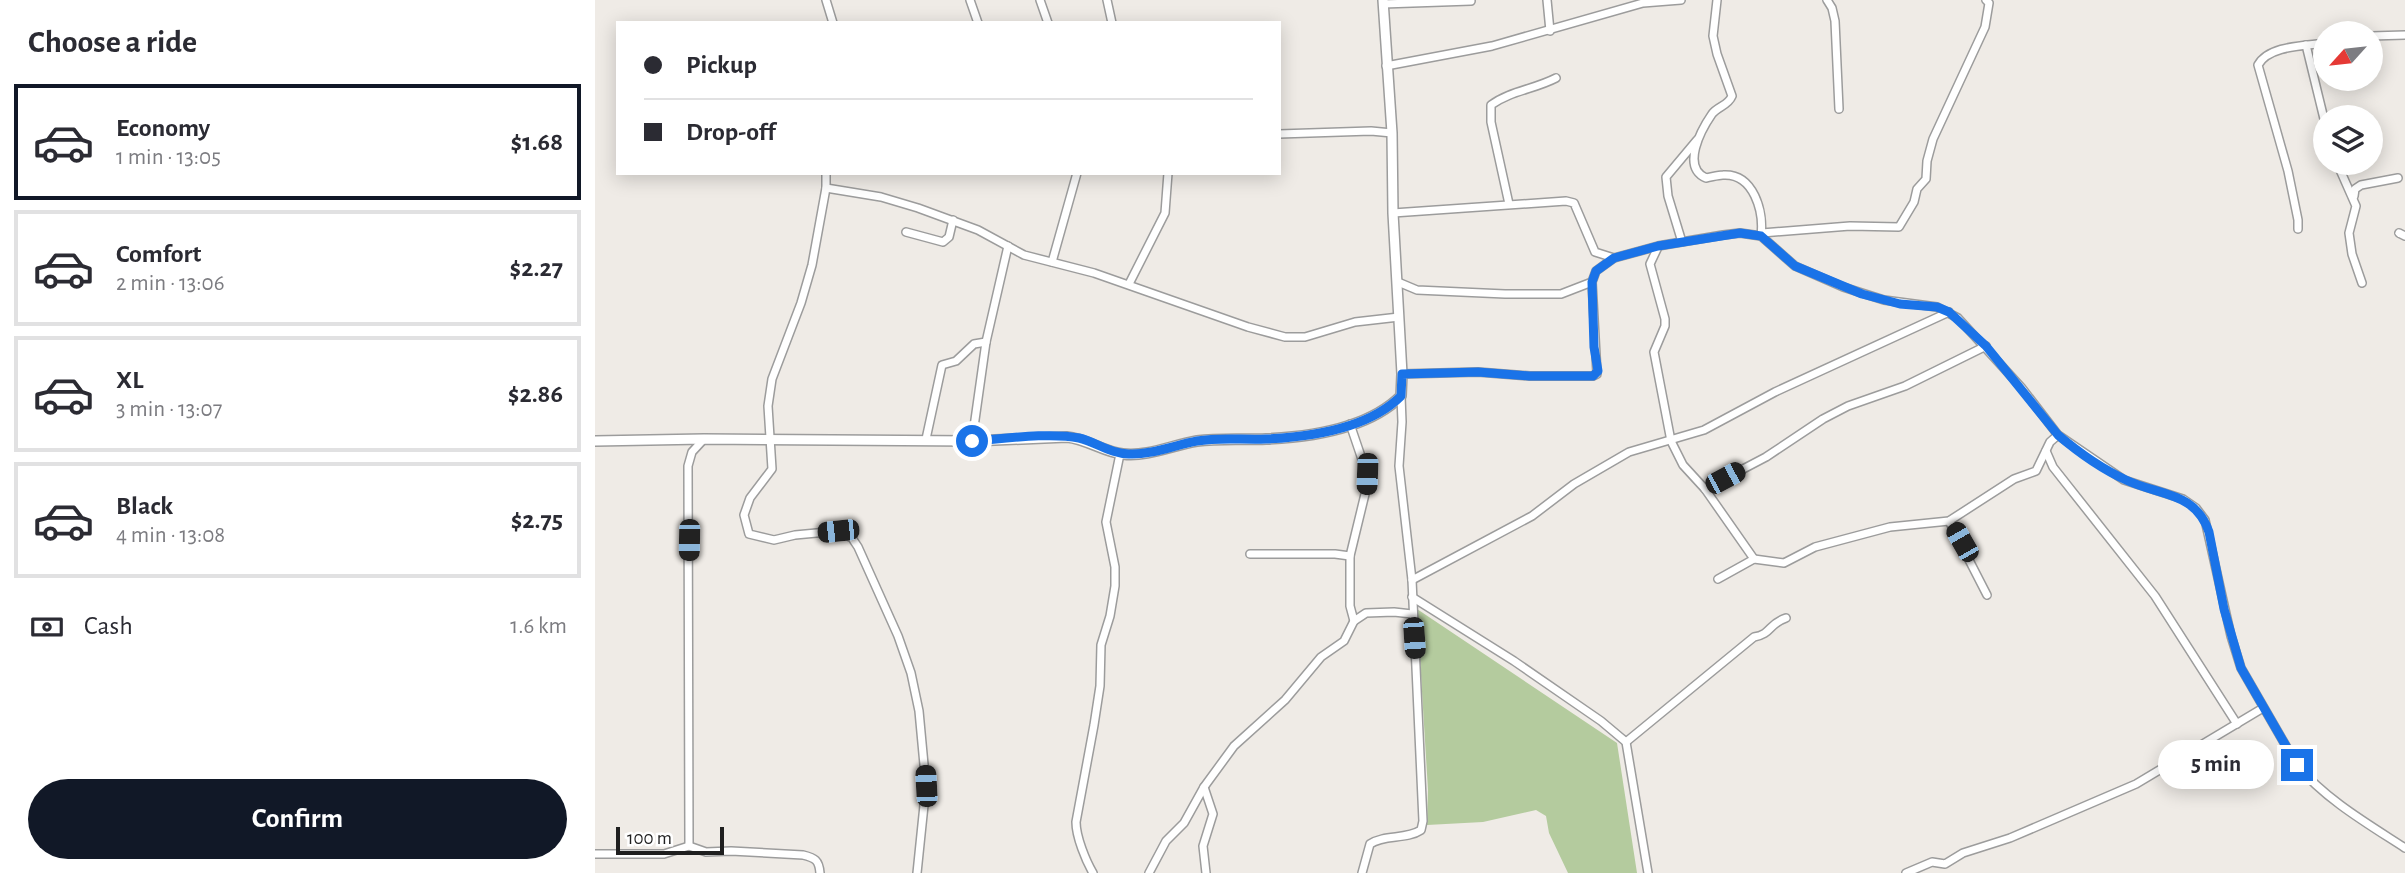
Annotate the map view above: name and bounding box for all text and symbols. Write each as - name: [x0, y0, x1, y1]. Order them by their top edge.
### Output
- north arrow: [2313, 21, 2383, 91]
- map controls: [2313, 21, 2383, 175]
- text: Choose a ride: [28, 26, 197, 58]
- text: Pickup: [686, 52, 757, 78]
- button: layers: [2313, 105, 2383, 175]
- icon: car: [32, 111, 95, 174]
- text: Economy: [116, 115, 210, 141]
- text: Drop-off: [686, 119, 775, 145]
- text: $1.68: [511, 129, 563, 155]
- text: 1 min · 13:05: [116, 146, 221, 169]
- icon: car: [32, 237, 95, 300]
- text: Comfort: [116, 241, 201, 267]
- text: $2.27: [510, 255, 563, 281]
- text: 2 min · 13:06: [116, 272, 225, 295]
- icon: car: [32, 363, 95, 426]
- text: XL: [116, 367, 143, 393]
- text: $2.86: [508, 381, 563, 407]
- text: 3 min · 13:07: [116, 398, 222, 421]
- route start: [956, 425, 988, 457]
- car: [1356, 453, 1379, 495]
- car: [1702, 459, 1749, 497]
- icon: car: [32, 489, 95, 552]
- text: Black: [116, 493, 173, 519]
- text: $2.75: [511, 507, 563, 533]
- car: [817, 518, 860, 544]
- car: [679, 519, 700, 561]
- car: [1943, 519, 1982, 565]
- text: 4 min · 13:08: [116, 524, 225, 547]
- icon: cash: [28, 608, 66, 646]
- text: Cash: [84, 613, 133, 639]
- text: 1.6 km: [510, 615, 567, 638]
- car: [1403, 616, 1426, 660]
- callout: 5 min: [2157, 740, 2273, 790]
- route end: [2281, 749, 2313, 781]
- text: 5 min: [2191, 753, 2241, 776]
- car: [915, 764, 938, 808]
- button: Confirm: [28, 779, 567, 859]
- scale bar: [616, 824, 725, 856]
- text: 100 m: [627, 829, 672, 848]

